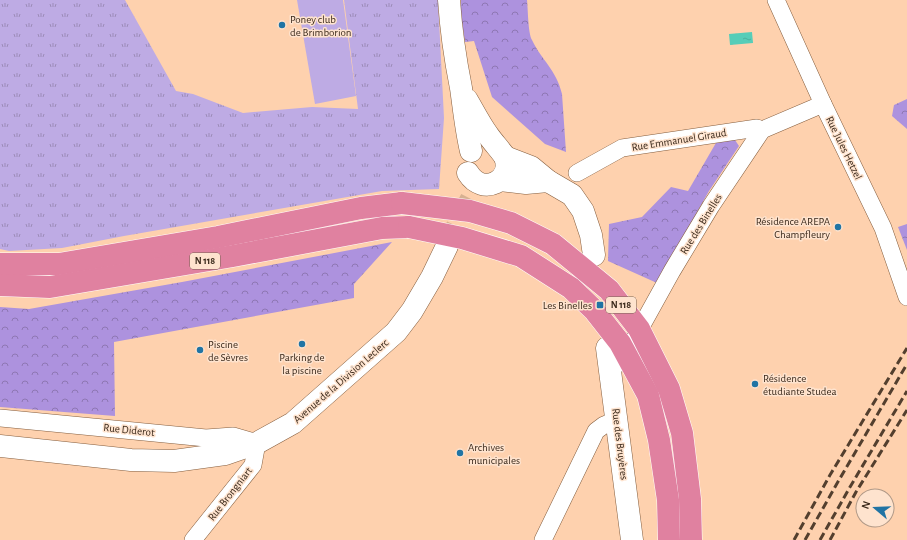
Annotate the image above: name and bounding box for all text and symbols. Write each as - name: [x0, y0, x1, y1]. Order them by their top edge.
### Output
- place label: Poney club de Brimborion: [290, 14, 352, 38]
- marker: Poney club de Brimborion: [277, 20, 287, 30]
- street label: Rue Jules Hetzel: [824, 115, 864, 181]
- street label: Rue Emmanuel Giraud: [631, 127, 728, 153]
- street label: Rue des Binelles: [678, 192, 724, 256]
- place label: Résidence AREPA Champfleury: [756, 216, 831, 240]
- marker: Résidence AREPA Champfleury: [833, 222, 843, 232]
- road number: N 118: [190, 253, 220, 269]
- road number: N 118: [606, 297, 636, 313]
- place label: Les Binelles: [543, 300, 592, 311]
- marker: Les Binelles: [595, 300, 605, 310]
- street label: Avenue de la Division Leclerc: [291, 336, 391, 425]
- place label: Piscine de Sèvres: [208, 339, 248, 363]
- marker: Parking de la piscine: [297, 339, 307, 349]
- marker: Piscine de Sèvres: [195, 345, 205, 355]
- place label: Parking de la piscine: [279, 352, 325, 376]
- place label: Résidence étudiante Studea: [763, 373, 837, 397]
- marker: Résidence étudiante Studea: [750, 379, 760, 389]
- street label: Rue des Bruyères: [610, 408, 630, 480]
- street label: Rue Diderot: [103, 422, 156, 438]
- place label: Archives municipales: [468, 442, 520, 466]
- marker: Archives municipales: [455, 448, 465, 458]
- street label: Rue Brongniart: [206, 465, 254, 523]
- north arrow: [855, 488, 895, 528]
- text: N: [860, 499, 872, 510]

